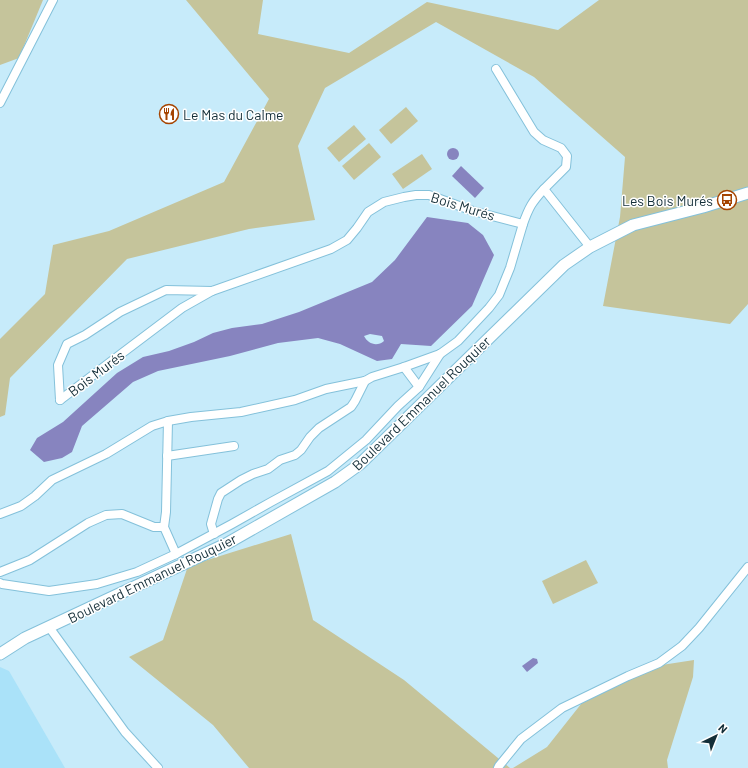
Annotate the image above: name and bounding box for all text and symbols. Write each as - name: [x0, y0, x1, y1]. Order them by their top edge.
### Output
- restaurant icon: Le Mas du Calme: [158, 103, 180, 125]
- place label: Le Mas du Calme: [183, 106, 284, 123]
- street label: Bois Murés: [429, 188, 497, 224]
- bus stop icon: Les Bois Murés: [716, 189, 738, 211]
- place label: Les Bois Murés: [622, 192, 713, 209]
- street label: Boulevard Emmanuel Rouquier: [348, 332, 494, 474]
- street label: Bois Murés: [64, 346, 128, 400]
- street label: Boulevard Emmanuel Rouquier: [65, 530, 239, 626]
- north arrow: [696, 716, 736, 756]
- text: N: [716, 721, 730, 736]

